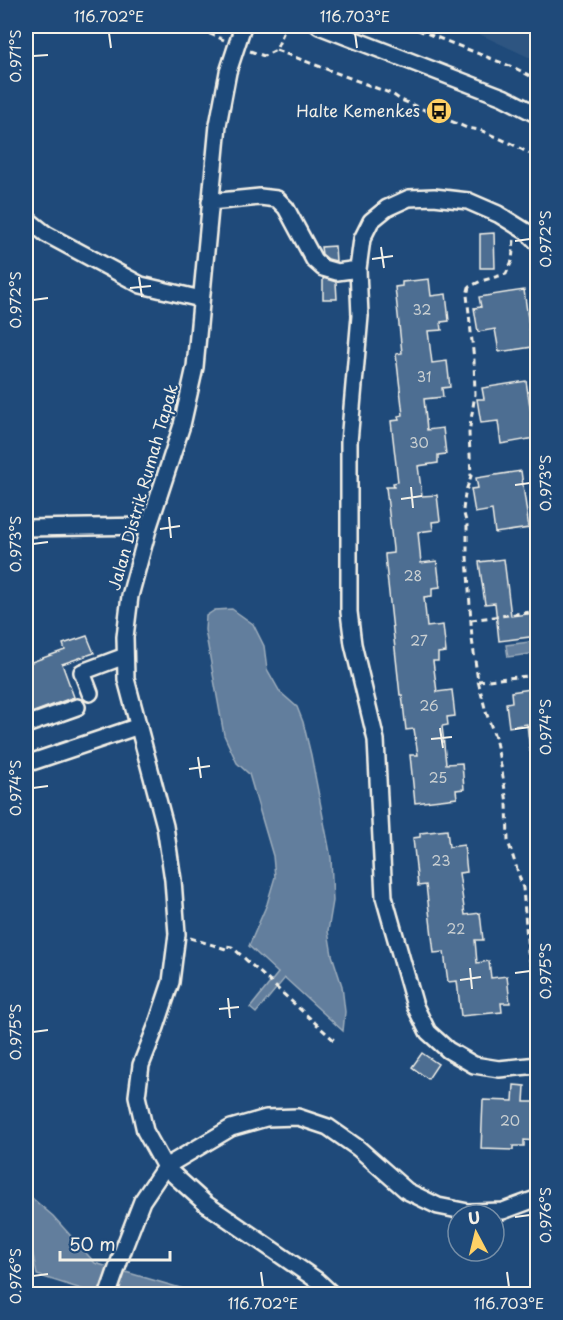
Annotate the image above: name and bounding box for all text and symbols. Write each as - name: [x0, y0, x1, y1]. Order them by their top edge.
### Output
- text: 116.702°E: [74, 4, 144, 27]
- text: 116.703°E: [320, 4, 390, 27]
- text: 0.971°S: [3, 29, 26, 83]
- bus stop icon: Halte Kemenkes: [424, 96, 454, 126]
- place label: Halte Kemenkes: [296, 98, 420, 122]
- text: 0.972°S: [533, 210, 556, 268]
- text: 0.972°S: [3, 271, 26, 329]
- house number: 32: [413, 299, 431, 320]
- house number: 31: [417, 366, 431, 387]
- street label: Jalan Distrik Rumah Tapak: [101, 380, 183, 593]
- house number: 30: [409, 432, 429, 453]
- text: 0.973°S: [533, 455, 556, 511]
- text: 0.973°S: [3, 516, 26, 572]
- house number: 28: [404, 565, 422, 586]
- house number: 27: [410, 630, 428, 651]
- house number: 26: [419, 695, 439, 716]
- text: 0.974°S: [533, 699, 556, 755]
- text: 0.974°S: [3, 760, 26, 816]
- house number: 25: [429, 767, 447, 788]
- house number: 23: [432, 850, 450, 871]
- house number: 22: [447, 918, 465, 939]
- text: 0.975°S: [533, 943, 556, 999]
- text: 0.975°S: [3, 1004, 26, 1060]
- house number: 20: [500, 1110, 520, 1131]
- text: 0.976°S: [533, 1187, 556, 1243]
- north arrow: [446, 1203, 506, 1263]
- text: U: [467, 1204, 482, 1230]
- scale bar: [60, 1224, 170, 1262]
- text: 50 m: [69, 1230, 116, 1257]
- text: 0.976°S: [3, 1248, 26, 1304]
- text: 116.702°E: [228, 1291, 298, 1314]
- text: 116.703°E: [474, 1291, 544, 1314]

